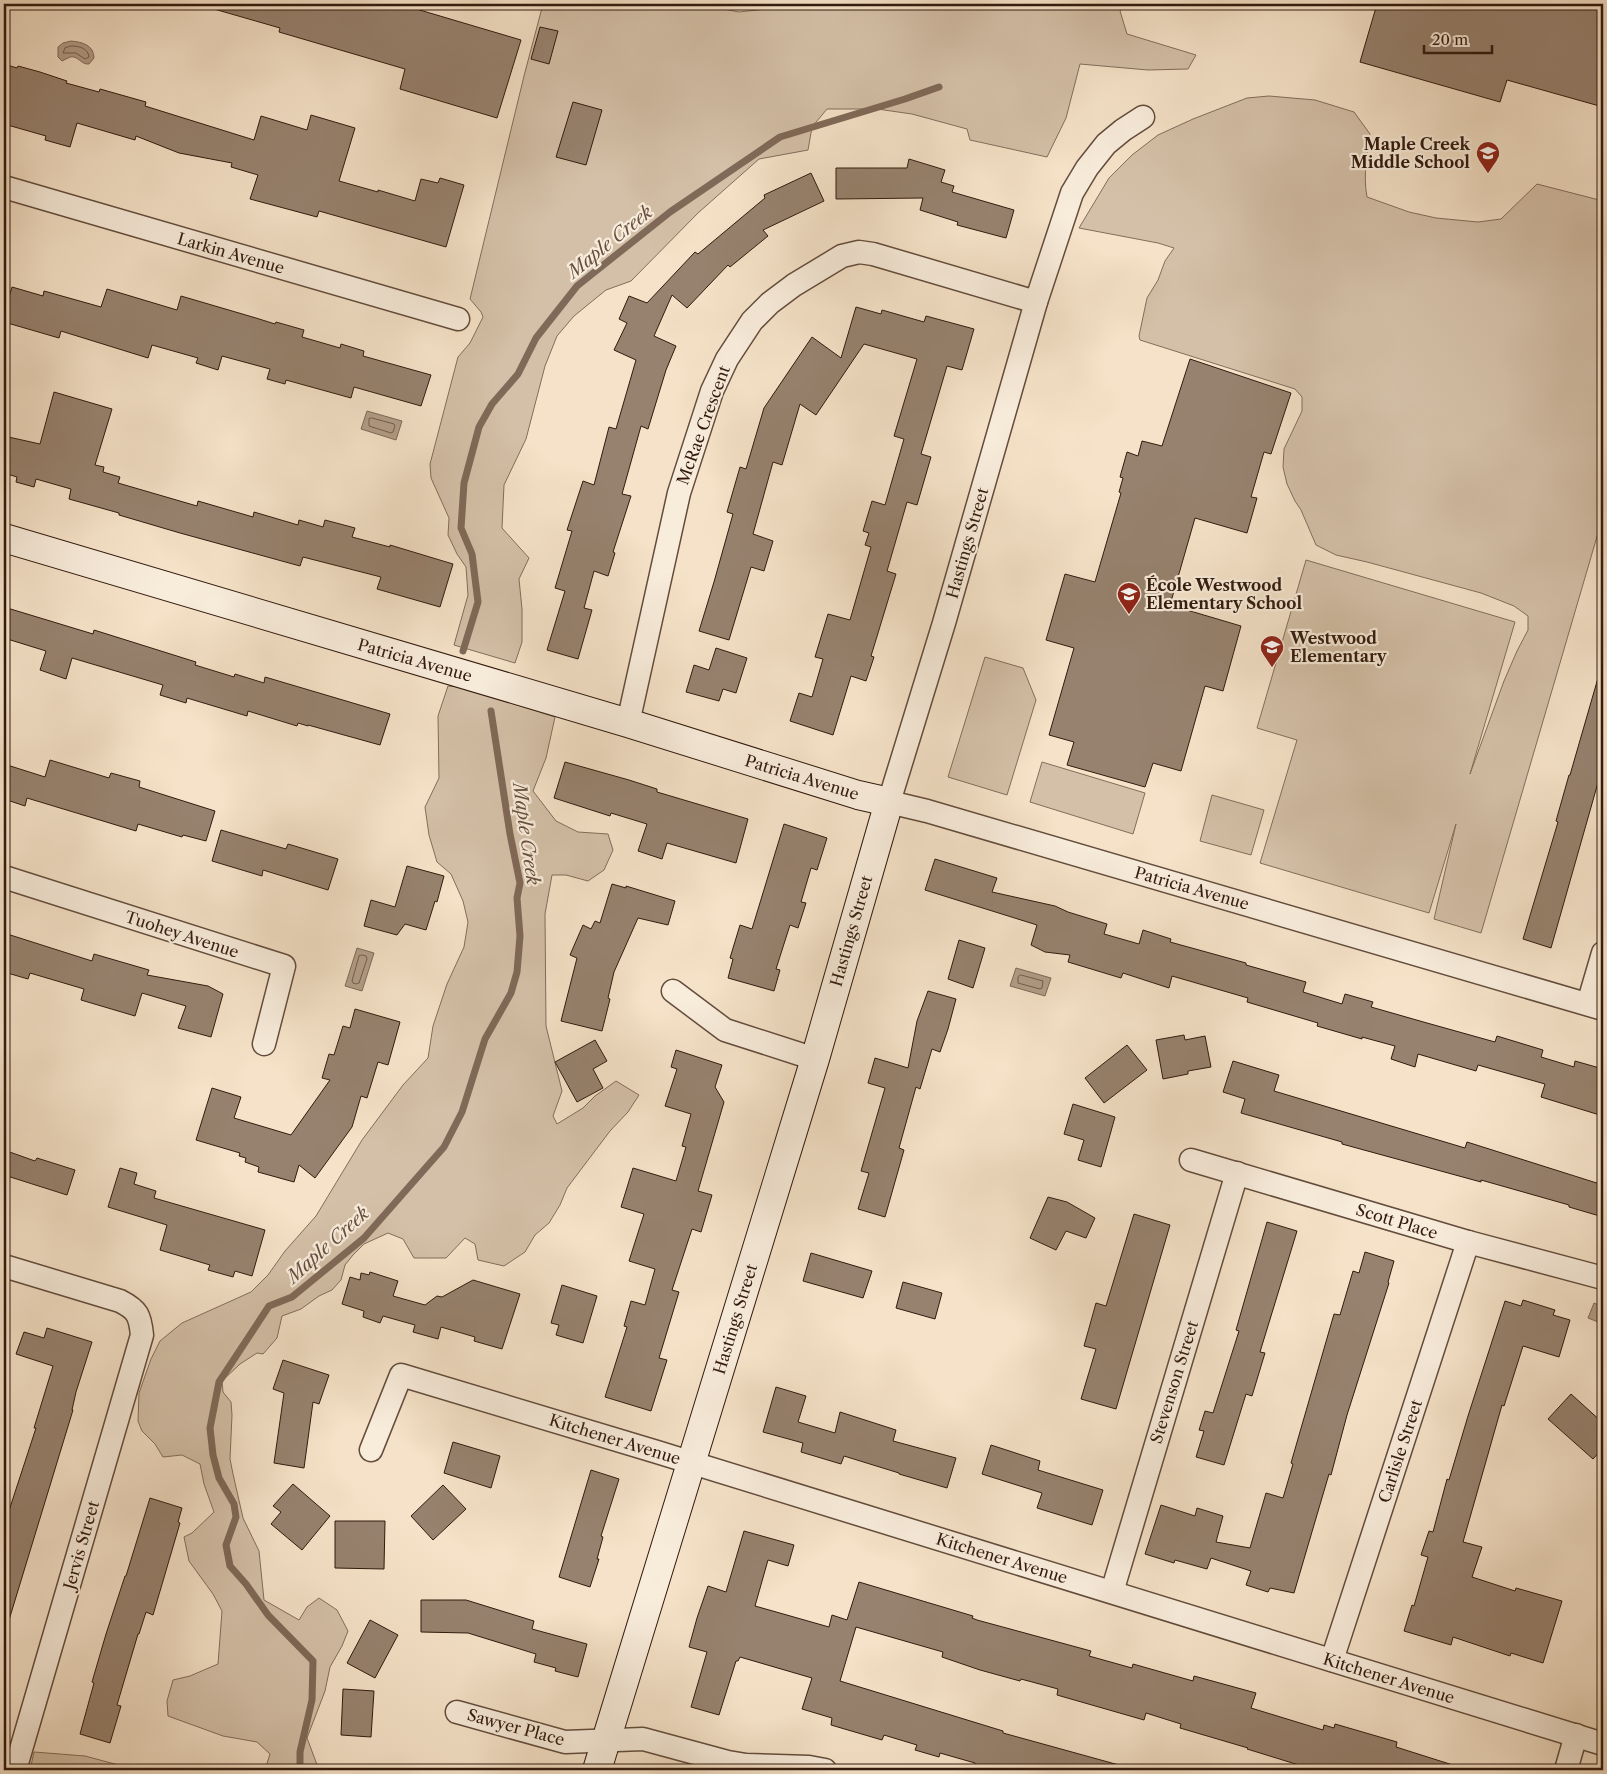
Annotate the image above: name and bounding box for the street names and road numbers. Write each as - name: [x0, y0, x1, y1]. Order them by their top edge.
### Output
- street label: Larkin Avenue: [175, 228, 287, 278]
- street label: McRae Crescent: [672, 362, 734, 487]
- street label: Hastings Street: [942, 485, 992, 601]
- street label: Patricia Avenue: [356, 634, 475, 686]
- street label: Patricia Avenue: [743, 750, 861, 804]
- street label: Patricia Avenue: [1133, 862, 1252, 914]
- street label: Hastings Street: [826, 873, 876, 989]
- street label: Tuohey Avenue: [122, 906, 242, 962]
- street label: Scott Place: [1354, 1199, 1440, 1243]
- street label: Hastings Street: [709, 1261, 761, 1377]
- street label: Stevenson Street: [1146, 1318, 1202, 1446]
- street label: Carlisle Street: [1374, 1397, 1426, 1505]
- street label: Kitchener Avenue: [547, 1410, 683, 1468]
- street label: Jervis Street: [58, 1498, 103, 1595]
- street label: Kitchener Avenue: [934, 1529, 1070, 1587]
- street label: Kitchener Avenue: [1321, 1649, 1457, 1707]
- street label: Sawyer Place: [465, 1704, 567, 1750]

